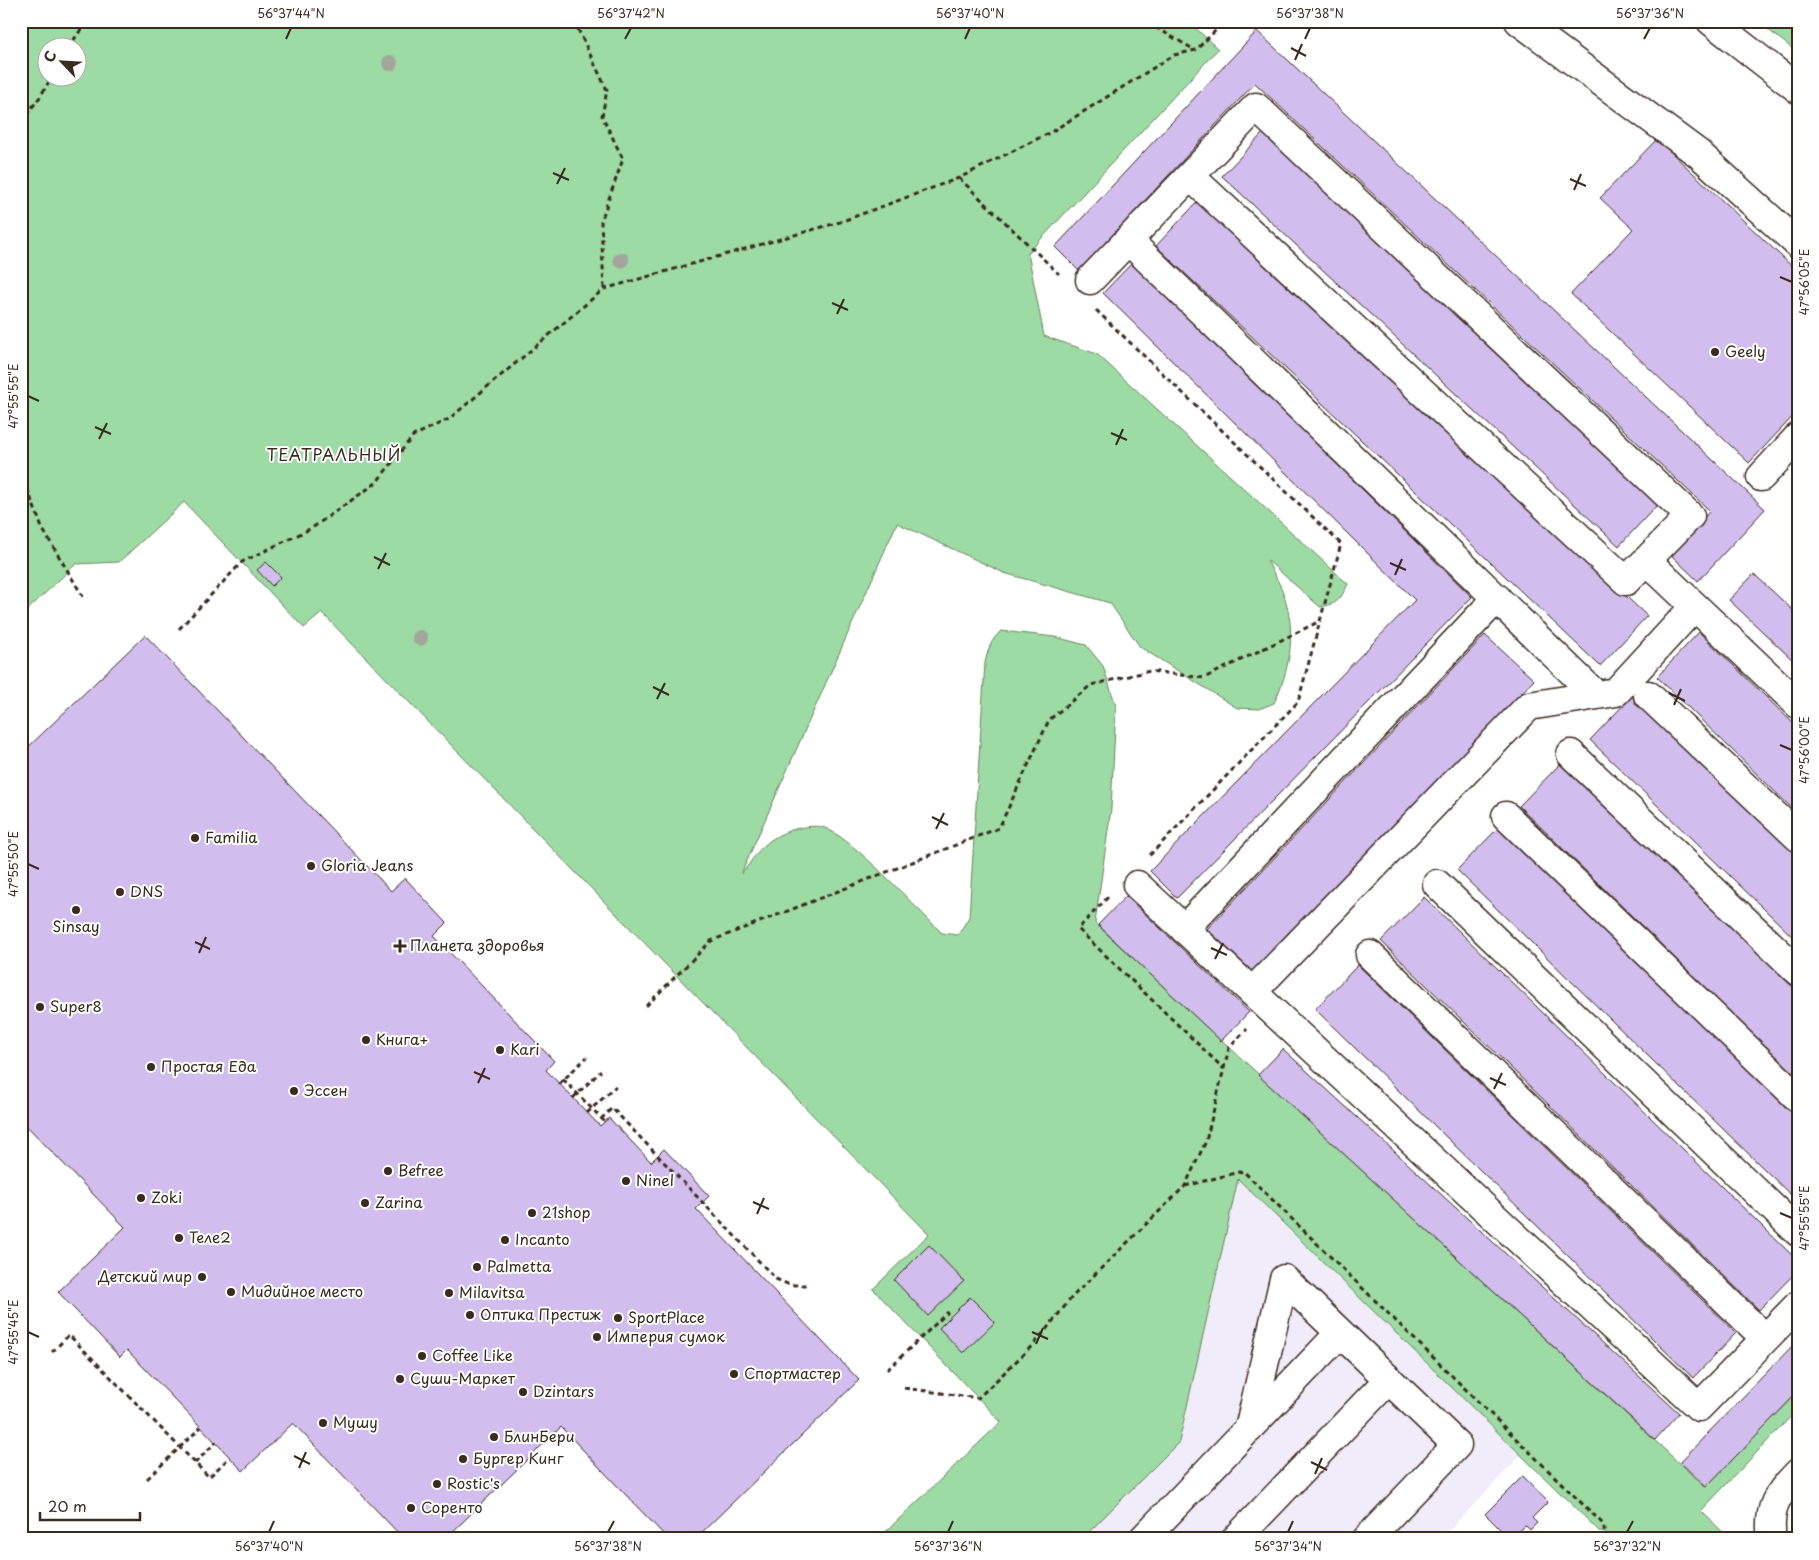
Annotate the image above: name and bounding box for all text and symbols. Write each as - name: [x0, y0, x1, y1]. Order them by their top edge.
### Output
- text: 56°37'44"N: [257, 4, 325, 22]
- text: 56°37'42"N: [597, 4, 665, 22]
- text: 56°37'40"N: [936, 4, 1004, 22]
- text: 56°37'38"N: [1276, 4, 1344, 22]
- text: 56°37'36"N: [1616, 4, 1684, 22]
- north arrow: [38, 38, 88, 88]
- text: С: [38, 47, 62, 66]
- text: 47°56'05"E: [1795, 249, 1813, 315]
- place label: Geely: [1725, 339, 1766, 362]
- marker: Geely: [1709, 346, 1721, 358]
- text: 47°55'55"E: [4, 363, 22, 429]
- district label: ТЕАТРАЛЬНЫЙ: [267, 442, 401, 466]
- text: 47°56'00"E: [1795, 716, 1813, 784]
- place label: Familia: [205, 825, 258, 848]
- text: 47°55'50"E: [4, 831, 22, 897]
- marker: Familia: [189, 832, 201, 844]
- place label: Gloria Jeans: [321, 853, 414, 876]
- marker: Gloria Jeans: [305, 860, 317, 872]
- place label: DNS: [130, 879, 163, 902]
- marker: DNS: [114, 886, 126, 898]
- marker: Sinsay: [70, 904, 82, 916]
- place label: Sinsay: [52, 914, 100, 937]
- place label: Планета здоровья: [410, 933, 545, 956]
- marker: Планета здоровья: [394, 940, 406, 952]
- place label: Super8: [50, 994, 102, 1017]
- marker: Super8: [34, 1001, 46, 1013]
- place label: Книга+: [376, 1027, 429, 1050]
- marker: Книга+: [360, 1034, 372, 1046]
- place label: Kari: [510, 1037, 540, 1060]
- marker: Kari: [494, 1044, 506, 1056]
- place label: Простая Еда: [161, 1054, 257, 1077]
- marker: Простая Еда: [145, 1061, 157, 1073]
- place label: Эссен: [304, 1078, 347, 1101]
- marker: Эссен: [288, 1085, 300, 1097]
- place label: Befree: [398, 1158, 444, 1181]
- marker: Befree: [382, 1165, 394, 1177]
- place label: Ninel: [636, 1168, 674, 1191]
- marker: Ninel: [620, 1175, 632, 1187]
- place label: Zoki: [151, 1185, 182, 1208]
- text: 47°55'55"E: [1795, 1185, 1813, 1251]
- place label: Zarina: [375, 1190, 423, 1213]
- marker: Zoki: [135, 1192, 147, 1204]
- marker: Zarina: [359, 1197, 371, 1209]
- place label: 21shop: [542, 1200, 591, 1223]
- marker: 21shop: [526, 1207, 538, 1219]
- place label: Теле2: [189, 1225, 231, 1248]
- place label: Incanto: [515, 1227, 570, 1250]
- marker: Теле2: [173, 1232, 185, 1244]
- marker: Incanto: [499, 1234, 511, 1246]
- place label: Palmetta: [487, 1254, 552, 1277]
- marker: Palmetta: [471, 1261, 483, 1273]
- place label: Детский мир: [97, 1264, 192, 1287]
- marker: Детский мир: [196, 1271, 208, 1283]
- place label: Мидийное место: [241, 1279, 363, 1302]
- place label: Milavitsa: [459, 1280, 525, 1303]
- marker: Мидийное место: [225, 1286, 237, 1298]
- marker: Milavitsa: [443, 1287, 455, 1299]
- text: 47°55'45"E: [4, 1299, 22, 1365]
- place label: Оптика Престиж: [480, 1302, 601, 1325]
- place label: SportPlace: [628, 1305, 705, 1328]
- marker: Оптика Престиж: [464, 1309, 476, 1321]
- marker: SportPlace: [612, 1312, 624, 1324]
- place label: Империя сумок: [607, 1324, 725, 1347]
- marker: Империя сумок: [591, 1331, 603, 1343]
- place label: Coffee Like: [432, 1343, 513, 1366]
- marker: Coffee Like: [416, 1350, 428, 1362]
- place label: Спортмастер: [744, 1361, 841, 1384]
- place label: Суши-Маркет: [410, 1366, 516, 1389]
- marker: Спортмастер: [728, 1368, 740, 1380]
- marker: Суши-Маркет: [394, 1373, 406, 1385]
- place label: Dzintars: [533, 1379, 594, 1402]
- marker: Dzintars: [517, 1386, 529, 1398]
- place label: Мушу: [333, 1410, 378, 1433]
- marker: Мушу: [317, 1417, 329, 1429]
- place label: БлинБери: [504, 1424, 575, 1447]
- marker: БлинБери: [488, 1431, 500, 1443]
- place label: Бургер Кинг: [473, 1446, 564, 1469]
- marker: Бургер Кинг: [457, 1453, 469, 1465]
- place label: Rostic's: [447, 1471, 500, 1494]
- marker: Rostic's: [431, 1478, 443, 1490]
- scale bar: [40, 1490, 140, 1522]
- text: 20 m: [48, 1494, 87, 1517]
- place label: Соренто: [421, 1495, 483, 1518]
- marker: Соренто: [405, 1502, 417, 1514]
- text: 56°37'40"N: [235, 1537, 303, 1555]
- text: 56°37'38"N: [574, 1537, 642, 1555]
- text: 56°37'36"N: [914, 1537, 982, 1555]
- text: 56°37'34"N: [1254, 1537, 1322, 1555]
- text: 56°37'32"N: [1593, 1537, 1661, 1555]

